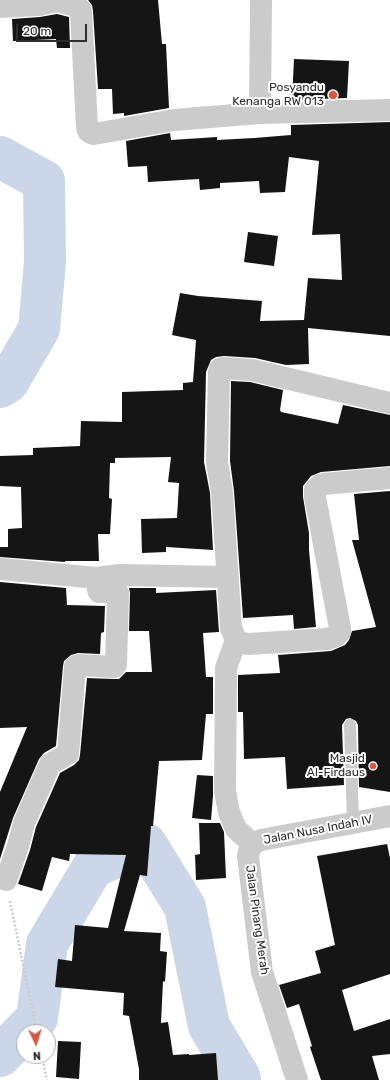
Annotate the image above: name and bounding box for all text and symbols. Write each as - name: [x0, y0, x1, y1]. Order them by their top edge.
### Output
- scale bar: [18, 16, 89, 42]
- text: 20 m: [23, 24, 51, 38]
- place label: Posyandu Kenanga RW 013: [232, 81, 324, 109]
- marker: Posyandu Kenanga RW 013: [327, 89, 339, 101]
- place label: Masjid Al-Firdaus: [307, 752, 365, 780]
- marker: Masjid Al-Firdaus: [368, 761, 378, 771]
- street label: Jalan Nusa Indah IV: [262, 812, 374, 848]
- street label: Jalan Pinang Merah: [242, 864, 272, 976]
- north arrow: [16, 1024, 56, 1064]
- text: N: [32, 1049, 41, 1062]

